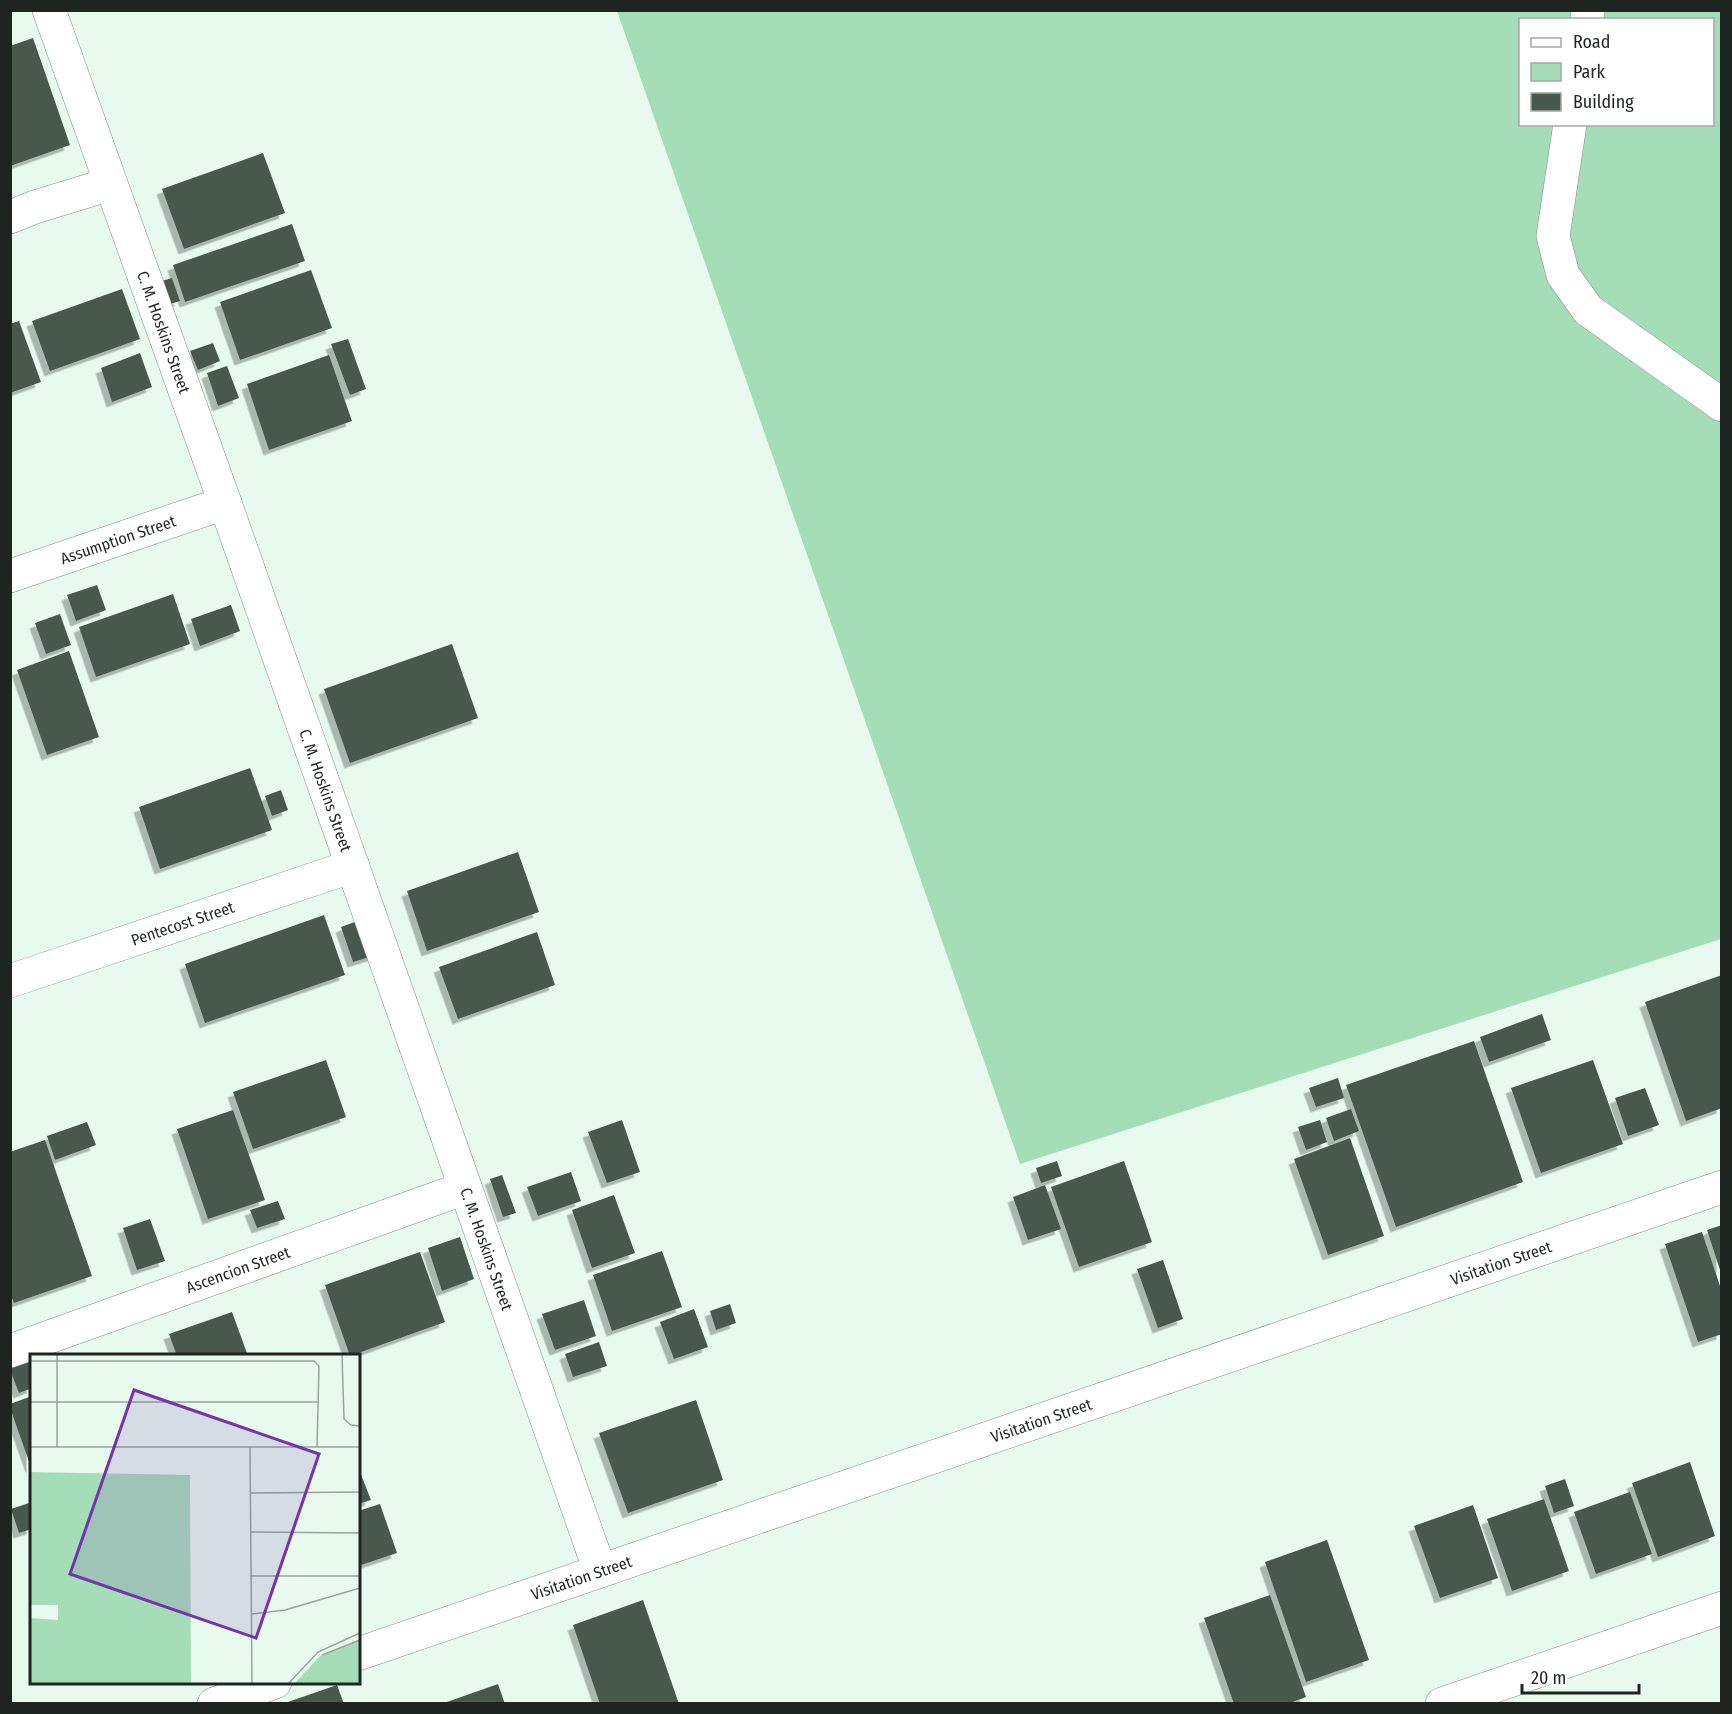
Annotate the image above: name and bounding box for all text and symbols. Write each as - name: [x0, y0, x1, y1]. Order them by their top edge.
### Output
- legend: [1519, 18, 1714, 126]
- text: Road: [1573, 31, 1610, 53]
- text: Park: [1573, 61, 1606, 83]
- text: Building: [1573, 91, 1634, 113]
- street label: C. M. Hoskins Street: [133, 268, 194, 397]
- street label: Assumption Street: [58, 511, 179, 568]
- street label: C. M. Hoskins Street: [295, 727, 356, 855]
- street label: Pentecost Street: [129, 897, 237, 950]
- street label: C. M. Hoskins Street: [456, 1185, 517, 1314]
- street label: Visitation Street: [1448, 1237, 1555, 1289]
- street label: Ascencion Street: [183, 1242, 293, 1297]
- inset map: [30, 1354, 360, 1684]
- street label: Visitation Street: [988, 1394, 1095, 1447]
- street label: Visitation Street: [529, 1552, 635, 1604]
- scale bar: [1522, 1657, 1639, 1695]
- text: 20 m: [1531, 1667, 1566, 1689]

